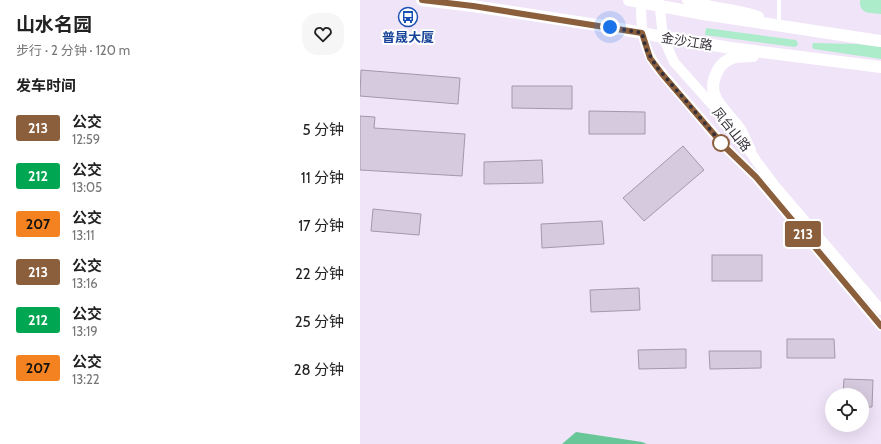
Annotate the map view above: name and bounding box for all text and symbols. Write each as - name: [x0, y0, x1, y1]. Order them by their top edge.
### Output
- bus stop icon: 普晟大厦: [397, 6, 419, 28]
- text: 山水名园: [16, 13, 92, 36]
- button: heart: [302, 13, 344, 55]
- your location: [600, 17, 620, 37]
- place label: 普晟大厦: [382, 29, 434, 45]
- street label: 金沙江路: [660, 29, 714, 53]
- text: 步行 · 2 分钟 · 120 m: [16, 42, 130, 58]
- text: 发车时间: [16, 77, 76, 95]
- street label: 凤台山路: [709, 104, 755, 154]
- text: 公交: [72, 113, 102, 131]
- text: 213: [28, 119, 48, 137]
- text: 5 分钟: [303, 121, 344, 139]
- text: 12:59: [72, 131, 100, 147]
- unlabelled marker: [712, 134, 730, 152]
- text: 公交: [72, 161, 102, 179]
- text: 212: [28, 167, 48, 185]
- text: 11 分钟: [301, 169, 344, 187]
- text: 13:05: [72, 179, 102, 195]
- text: 公交: [72, 209, 102, 227]
- text: 207: [26, 215, 50, 233]
- text: 17 分钟: [298, 217, 344, 235]
- line badge: 213: [780, 221, 826, 247]
- text: 213: [793, 225, 813, 243]
- text: 13:11: [72, 227, 94, 243]
- text: 公交: [72, 257, 102, 275]
- text: 213: [28, 263, 48, 281]
- text: 22 分钟: [295, 265, 344, 283]
- text: 13:16: [72, 275, 98, 291]
- text: 公交: [72, 305, 102, 323]
- text: 212: [28, 311, 48, 329]
- text: 25 分钟: [295, 313, 344, 331]
- text: 13:19: [72, 323, 98, 339]
- text: 公交: [72, 353, 102, 371]
- text: 207: [26, 359, 50, 377]
- text: 28 分钟: [294, 361, 344, 379]
- text: 13:22: [72, 371, 100, 387]
- map controls: [825, 388, 869, 432]
- button: locate: [825, 388, 869, 432]

